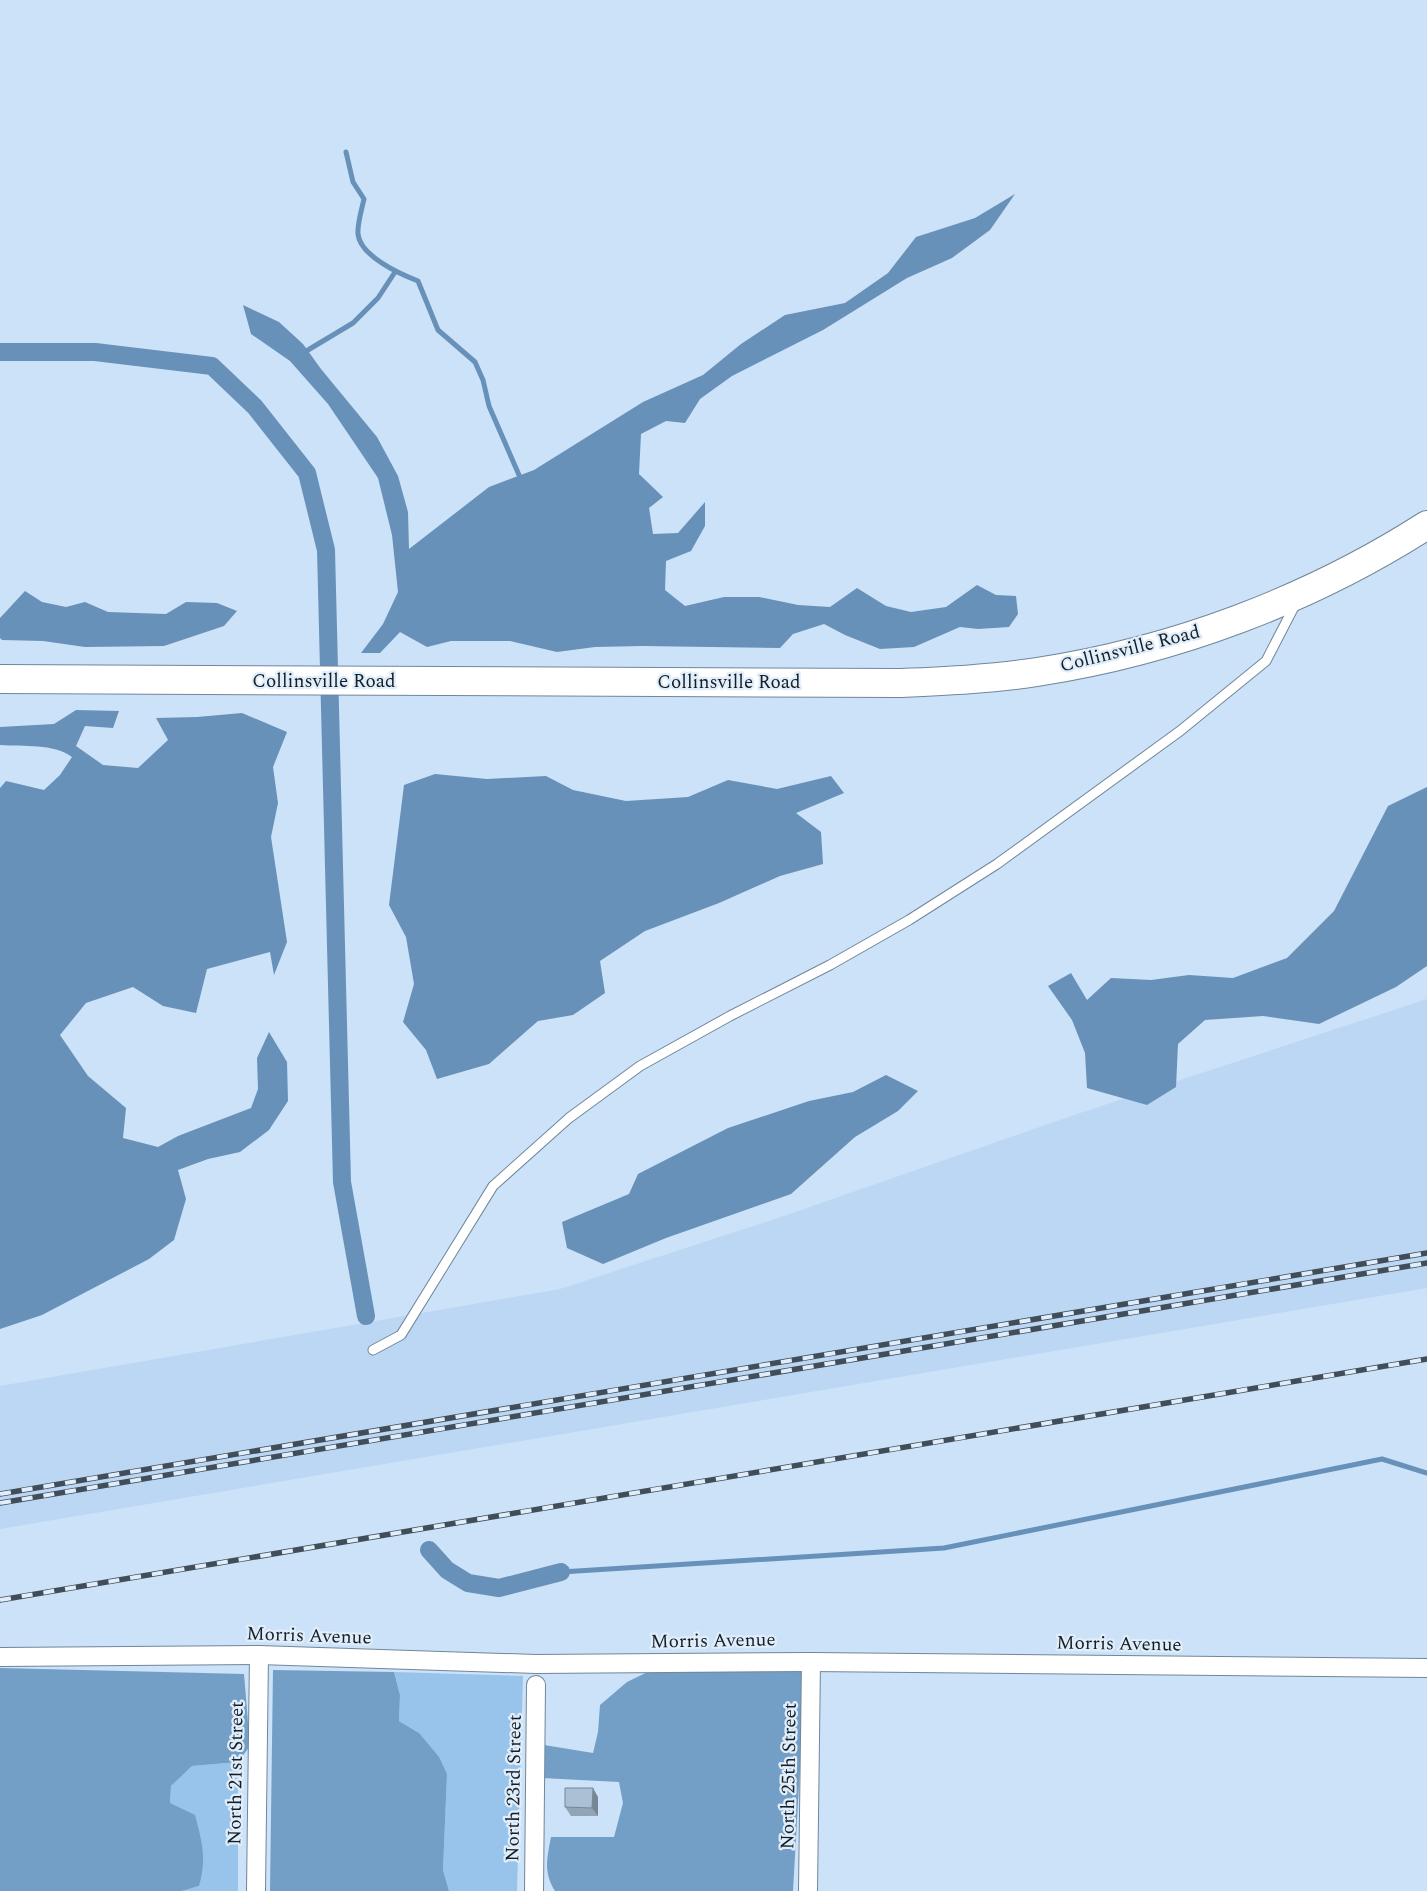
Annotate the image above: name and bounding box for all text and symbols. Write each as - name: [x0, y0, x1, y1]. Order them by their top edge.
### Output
- street label: Collinsville Road: [1057, 618, 1203, 680]
- street label: Collinsville Road: [252, 667, 396, 696]
- street label: Collinsville Road: [657, 668, 801, 697]
- street label: Morris Avenue: [246, 1619, 372, 1653]
- street label: Morris Avenue: [650, 1625, 776, 1657]
- street label: Morris Avenue: [1056, 1628, 1182, 1660]
- street label: North 21st Street: [220, 1701, 252, 1845]
- street label: North 25th Street: [773, 1702, 805, 1850]
- street label: North 23rd Street: [498, 1714, 530, 1862]

